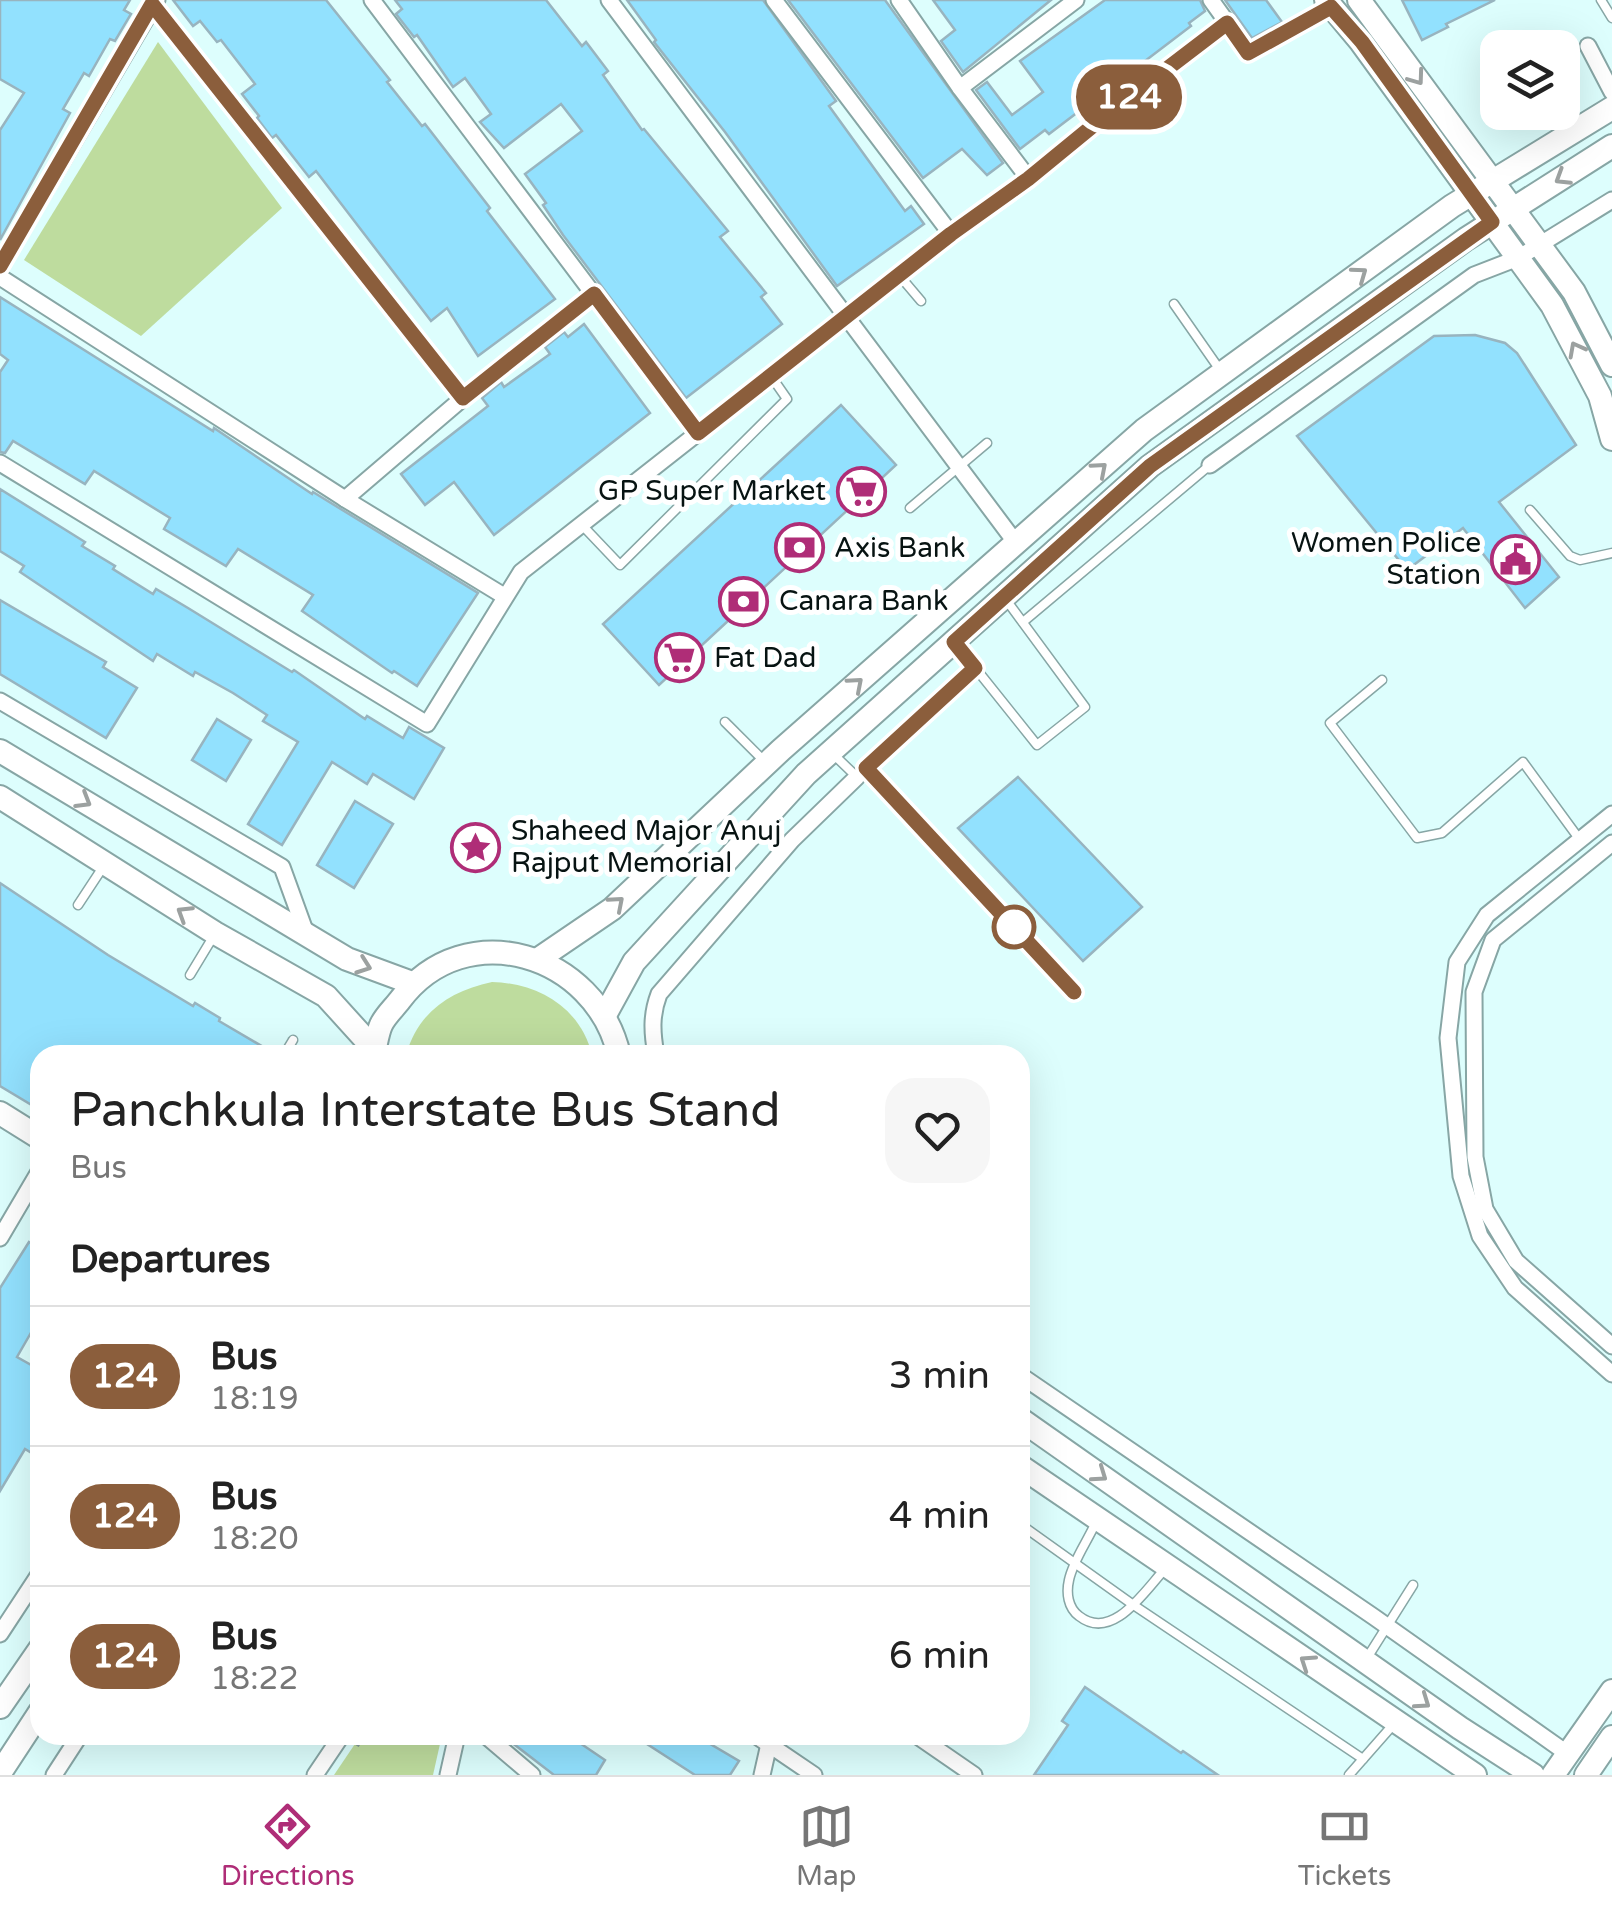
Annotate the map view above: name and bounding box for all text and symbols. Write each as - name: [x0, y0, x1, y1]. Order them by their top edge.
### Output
- map controls: [1480, 30, 1580, 130]
- button: layers: [1480, 30, 1580, 130]
- line badge: 124: [1072, 64, 1186, 130]
- one-way arrow: [1404, 67, 1423, 86]
- text: 124: [1096, 76, 1162, 118]
- one-way arrow: [1555, 165, 1573, 184]
- one-way arrow: [1349, 268, 1367, 285]
- one-way arrow: [1569, 342, 1588, 360]
- one-way arrow: [1088, 462, 1107, 480]
- supermarket icon: GP Super Market: [835, 465, 887, 517]
- place label: GP Super Market: [598, 474, 826, 508]
- bank icon: Axis Bank: [773, 522, 825, 574]
- place label: Women Police Station: [1291, 526, 1481, 592]
- place label: Axis Bank: [834, 531, 965, 565]
- public building icon: Women Police Station: [1490, 533, 1542, 585]
- bank icon: Canara Bank: [718, 575, 770, 627]
- place label: Canara Bank: [779, 584, 948, 618]
- supermarket icon: Fat Dad: [653, 632, 705, 684]
- place label: Fat Dad: [714, 641, 816, 675]
- one-way arrow: [844, 677, 863, 695]
- one-way arrow: [73, 789, 91, 808]
- place label: Shaheed Major Anuj Rajput Memorial: [511, 814, 781, 880]
- place icon: Shaheed Major Anuj Rajput Memorial: [450, 821, 502, 873]
- one-way arrow: [605, 897, 624, 915]
- one-way arrow: [176, 906, 194, 925]
- unlabelled marker: [993, 906, 1035, 948]
- one-way arrow: [354, 954, 371, 975]
- button: heart: [885, 1078, 990, 1183]
- text: Panchkula Interstate Bus Stand: [70, 1082, 781, 1140]
- text: Bus: [70, 1149, 127, 1187]
- text: Departures: [70, 1237, 271, 1283]
- text: Bus: [210, 1334, 277, 1380]
- text: 3 min: [889, 1353, 990, 1399]
- text: 124: [92, 1355, 158, 1397]
- text: 18:19: [210, 1380, 299, 1418]
- one-way arrow: [1088, 1463, 1107, 1481]
- text: Bus: [210, 1474, 277, 1520]
- text: 4 min: [889, 1493, 990, 1539]
- text: 124: [92, 1495, 158, 1537]
- text: 18:20: [210, 1520, 299, 1558]
- text: Bus: [210, 1614, 277, 1660]
- text: 6 min: [889, 1633, 990, 1679]
- text: 124: [92, 1635, 158, 1677]
- one-way arrow: [1299, 1656, 1318, 1674]
- text: 18:22: [210, 1660, 299, 1698]
- one-way arrow: [1412, 1690, 1430, 1708]
- tab: Directions: [221, 1799, 355, 1893]
- tab: Map: [796, 1799, 856, 1893]
- tab: Tickets: [1298, 1799, 1391, 1893]

